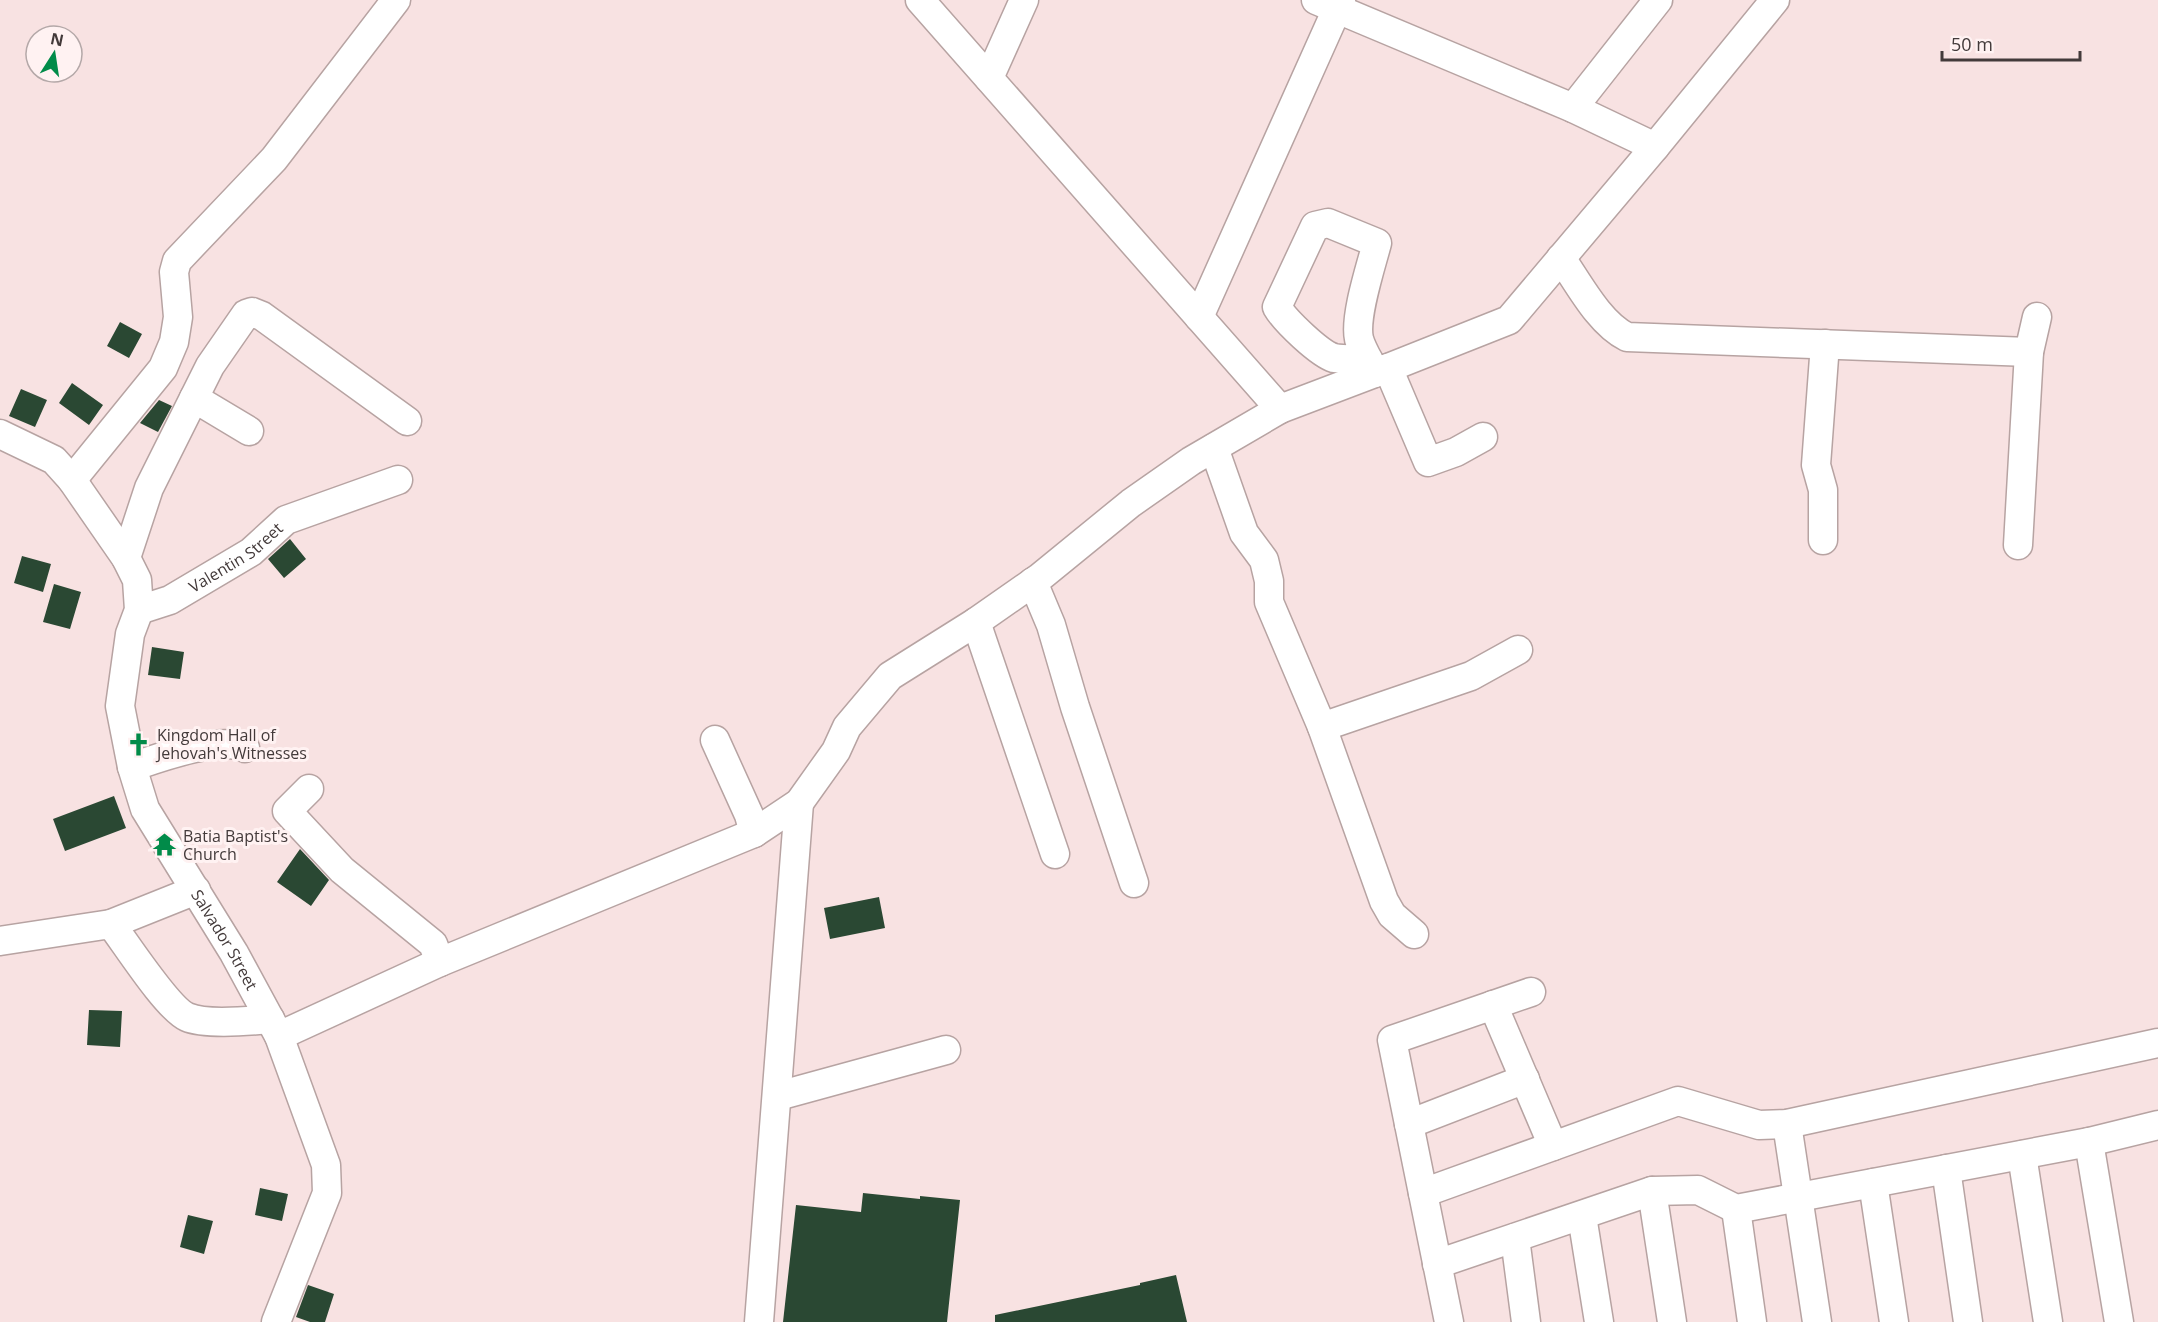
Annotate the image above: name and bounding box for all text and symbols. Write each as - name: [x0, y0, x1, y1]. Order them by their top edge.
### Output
- north arrow: [24, 24, 84, 84]
- scale bar: [1942, 24, 2080, 62]
- text: N: [48, 27, 66, 51]
- text: 50 m: [1951, 32, 1993, 56]
- street label: Valentin Street: [185, 517, 288, 597]
- place label: Kingdom Hall of Jehovah's Witnesses: [155, 724, 307, 764]
- church icon: Kingdom Hall of Jehovah's Witnesses: [126, 731, 152, 757]
- place label: Batia Baptist's Church: [183, 825, 288, 865]
- temple icon: Batia Baptist's Church: [152, 832, 178, 858]
- street label: Salvador Street: [186, 885, 263, 994]

